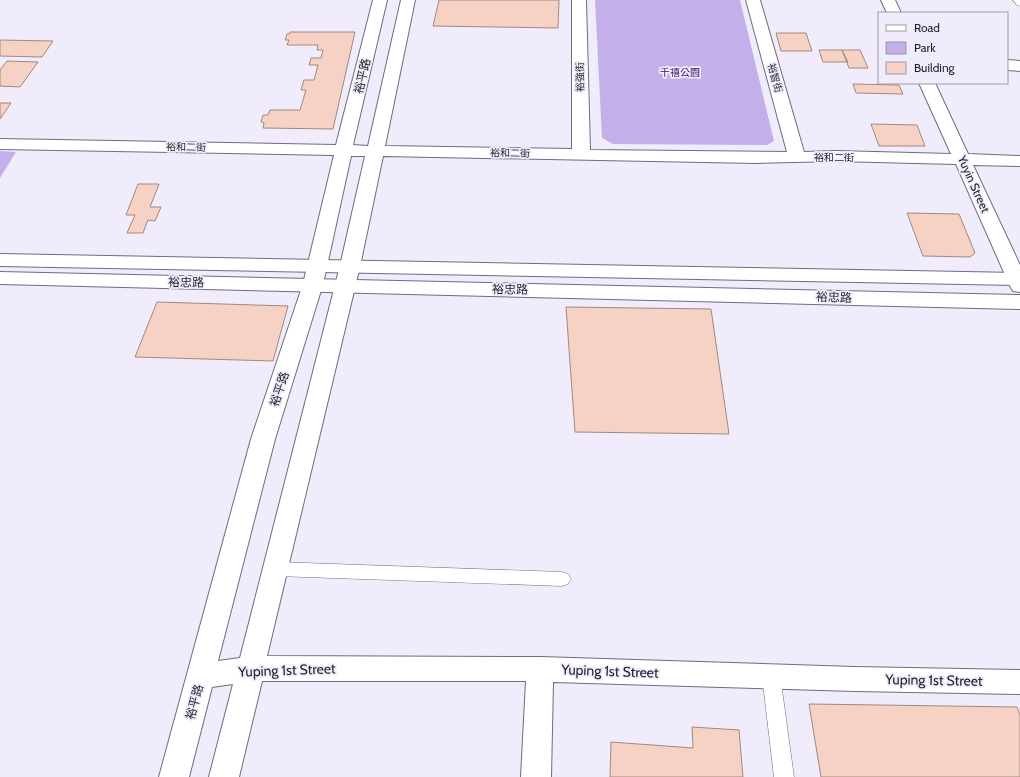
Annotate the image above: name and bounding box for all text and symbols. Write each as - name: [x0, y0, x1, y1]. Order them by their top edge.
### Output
- legend: [878, 12, 1008, 84]
- text: Road: [914, 20, 940, 35]
- text: Park: [914, 40, 936, 55]
- street label: 裕平路: [351, 57, 373, 95]
- text: Building: [914, 60, 956, 75]
- street label: 裕強街: [573, 62, 587, 92]
- street label: 裕智街: [765, 62, 785, 94]
- park label: 千禧公園: [660, 66, 700, 79]
- street label: 裕和二街: [166, 140, 206, 154]
- street label: 裕和二街: [490, 146, 530, 160]
- street label: 裕和二街: [814, 151, 854, 164]
- street label: Yuyin Street: [954, 152, 993, 215]
- street label: 裕忠路: [168, 274, 204, 290]
- street label: 裕忠路: [492, 281, 528, 297]
- street label: 裕忠路: [816, 289, 852, 305]
- street label: 裕平路: [266, 370, 292, 408]
- street label: Yuping 1st Street: [237, 659, 336, 681]
- street label: Yuping 1st Street: [560, 660, 659, 682]
- street label: Yuping 1st Street: [884, 670, 983, 690]
- street label: 裕平路: [182, 683, 206, 721]

